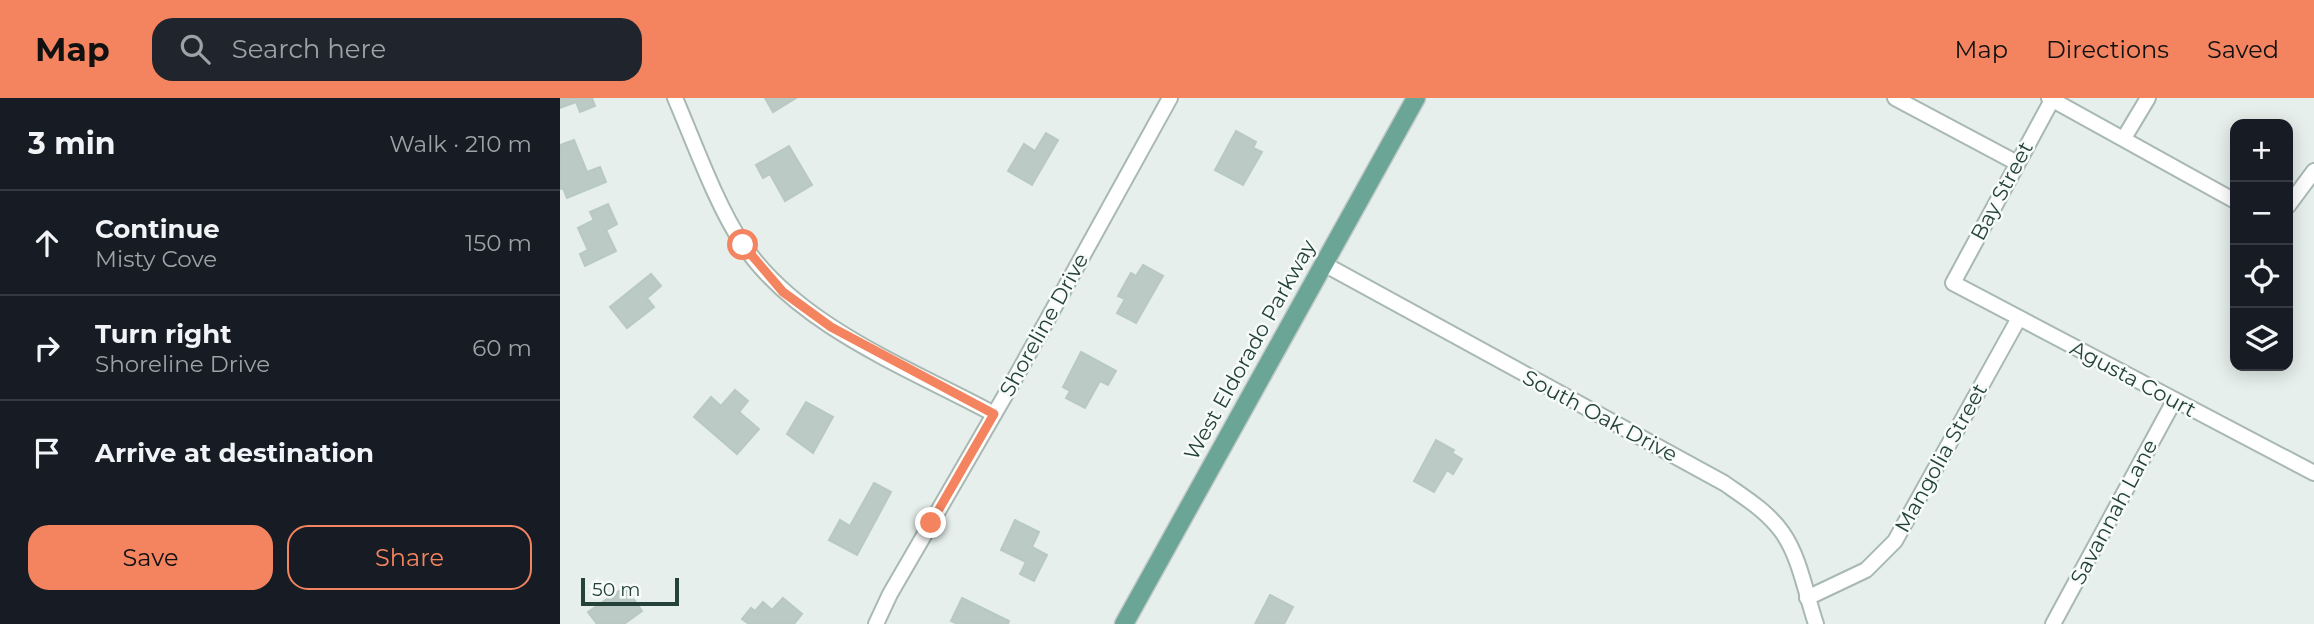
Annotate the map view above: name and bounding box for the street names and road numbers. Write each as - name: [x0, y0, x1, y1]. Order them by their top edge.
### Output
- street label: Bay Street: [1965, 137, 2038, 244]
- street label: West Eldorado Parkway: [1179, 235, 1321, 464]
- street label: Shoreline Drive: [994, 249, 1093, 401]
- street label: Agusta Court: [2066, 335, 2200, 422]
- street label: South Oak Drive: [1519, 364, 1682, 467]
- street label: Mangolia Street: [1889, 379, 1992, 537]
- street label: Savannah Lane: [2065, 435, 2162, 589]

